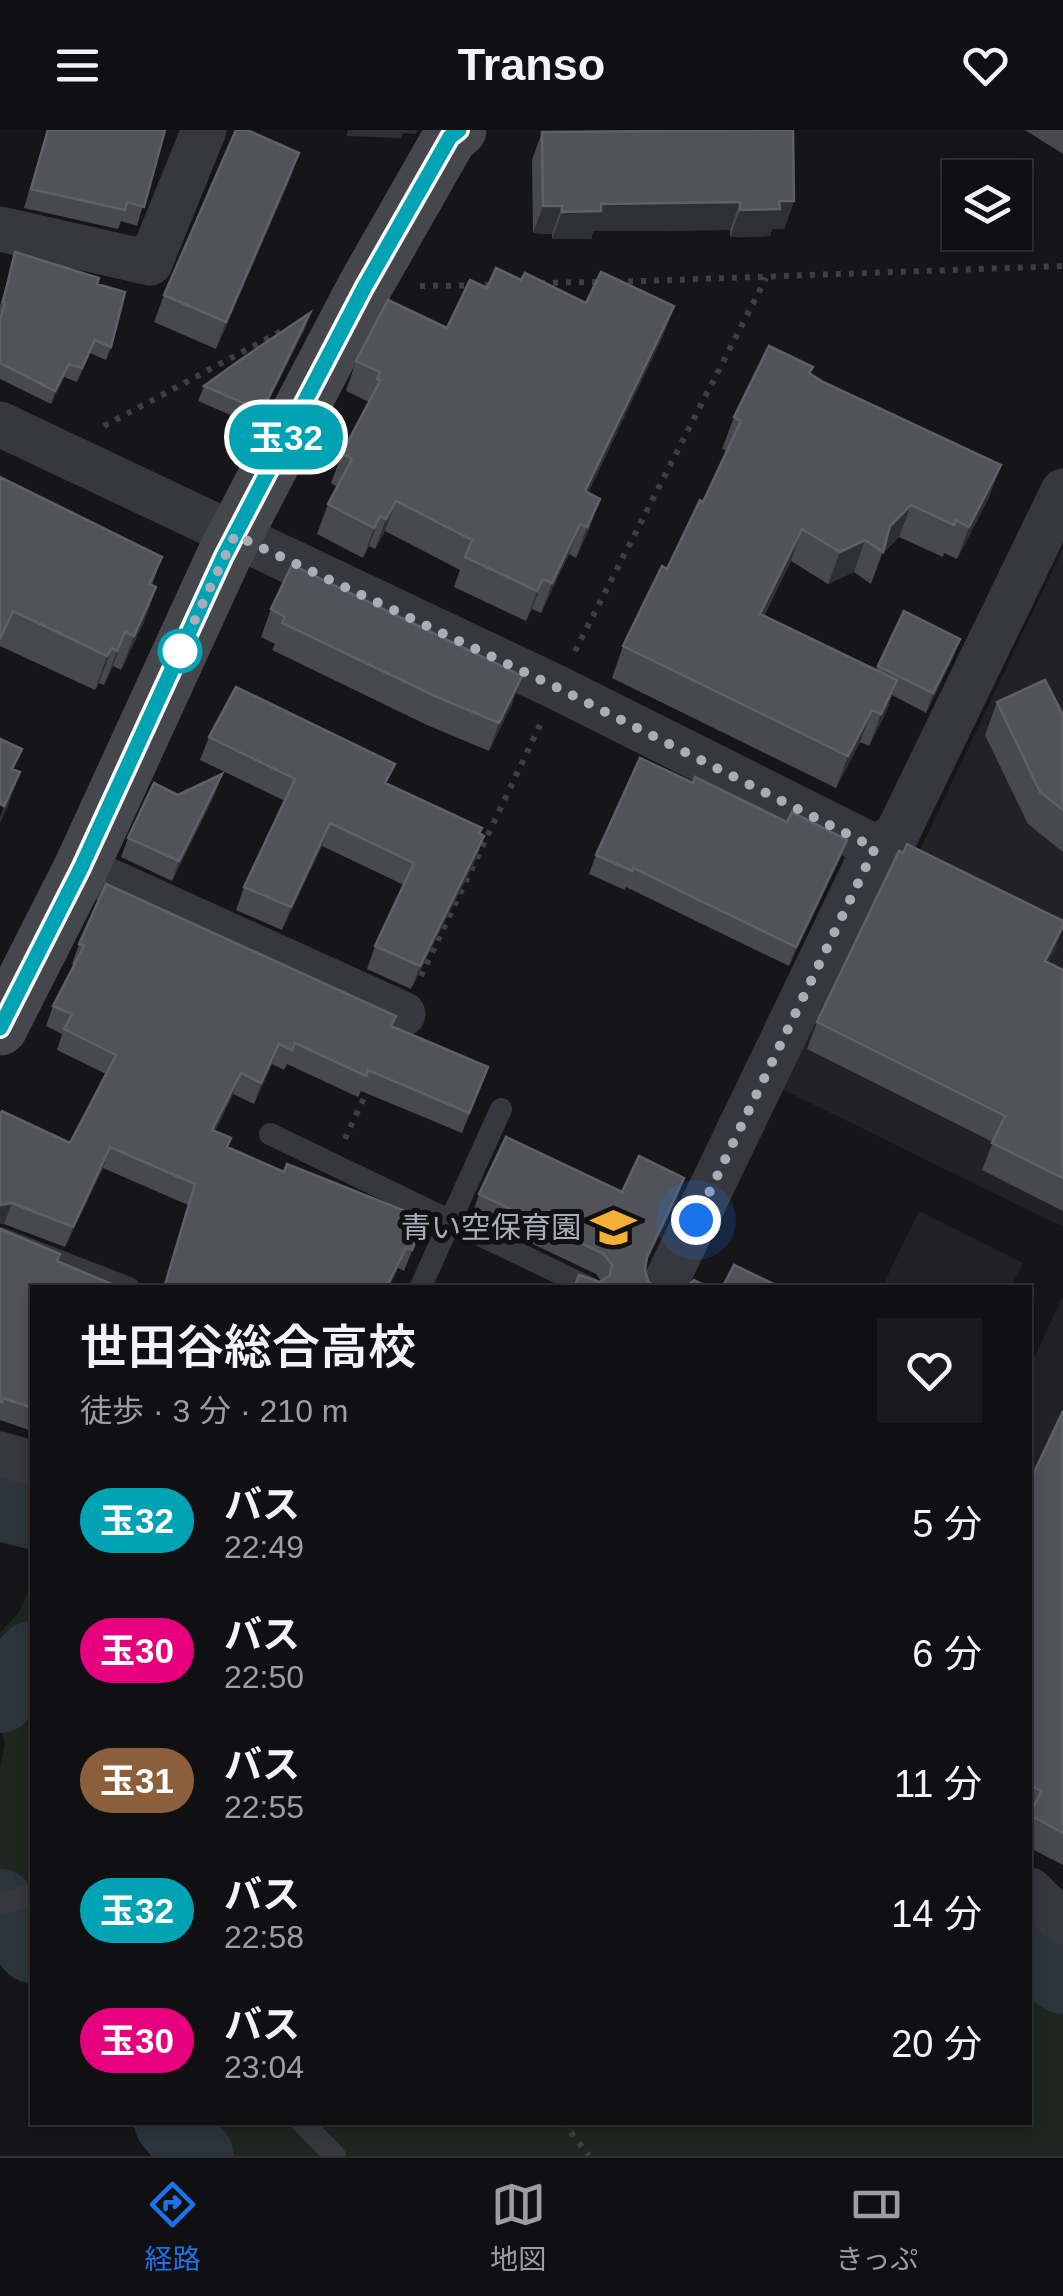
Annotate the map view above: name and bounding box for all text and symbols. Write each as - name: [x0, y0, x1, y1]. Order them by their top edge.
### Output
- icon: menu: [50, 38, 105, 93]
- icon: heart: [958, 38, 1013, 93]
- text: Transo: [458, 39, 605, 90]
- map controls: [942, 160, 1032, 250]
- button: layers: [942, 160, 1032, 250]
- line badge: 玉32: [228, 404, 344, 470]
- text: 玉32: [249, 418, 323, 457]
- unlabelled marker: [159, 630, 201, 672]
- your location: [671, 1195, 721, 1245]
- school or university icon: 青い空保育園: [590, 1203, 638, 1251]
- place label: 青い空保育園: [401, 1211, 581, 1244]
- button: heart: [877, 1318, 982, 1423]
- text: 世田谷総合高校: [80, 1321, 416, 1374]
- text: 徒歩 · 3 分 · 210 m: [80, 1393, 349, 1429]
- text: バス: [224, 1484, 300, 1526]
- text: 玉32: [100, 1501, 174, 1540]
- text: 5 分: [912, 1503, 982, 1545]
- text: 22:49: [224, 1529, 304, 1565]
- text: バス: [224, 1614, 300, 1656]
- text: 玉30: [100, 1631, 174, 1670]
- text: 6 分: [912, 1633, 982, 1675]
- text: 22:50: [224, 1659, 304, 1695]
- text: バス: [224, 1744, 300, 1786]
- text: 玉31: [100, 1761, 174, 1800]
- text: 11 分: [894, 1763, 982, 1805]
- text: 22:55: [224, 1789, 304, 1825]
- text: バス: [224, 1874, 300, 1916]
- text: 玉32: [100, 1891, 174, 1930]
- text: 14 分: [891, 1893, 982, 1935]
- text: 22:58: [224, 1919, 304, 1955]
- text: バス: [224, 2004, 300, 2046]
- text: 玉30: [100, 2021, 174, 2060]
- text: 20 分: [891, 2023, 982, 2065]
- text: 23:04: [224, 2049, 304, 2085]
- tab: 経路: [145, 2177, 201, 2277]
- tab: 地図: [490, 2177, 546, 2277]
- tab: きっぷ: [835, 2177, 918, 2277]

